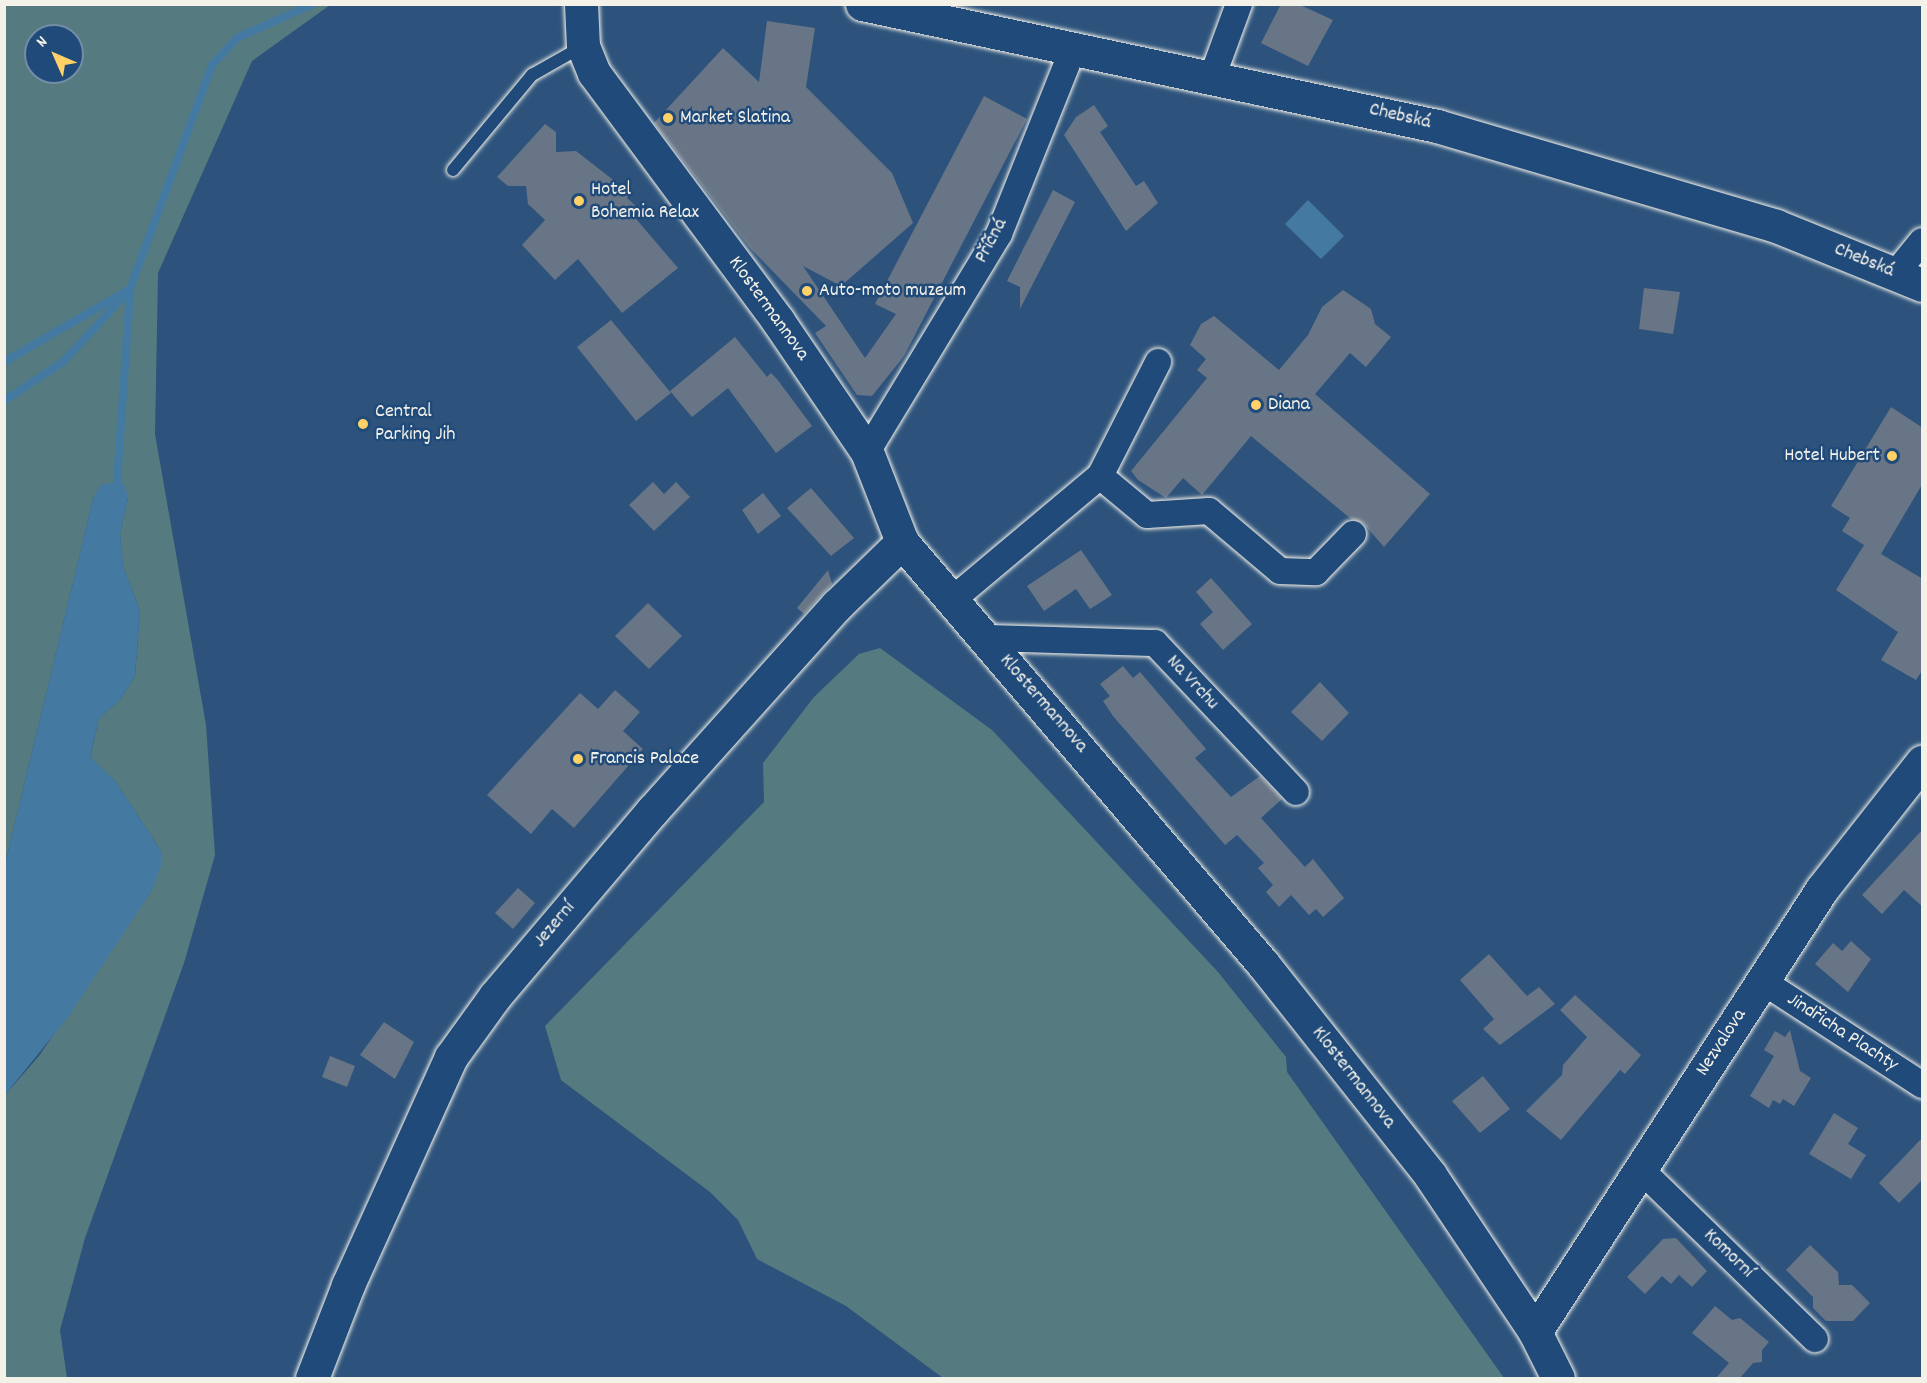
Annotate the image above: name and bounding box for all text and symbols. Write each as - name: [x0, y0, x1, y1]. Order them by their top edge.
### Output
- north arrow: [24, 24, 84, 84]
- text: N: [31, 31, 53, 53]
- street label: Chebská: [1367, 98, 1433, 136]
- place label: Market Slatina: [680, 106, 790, 130]
- marker: Market Slatina: [661, 111, 675, 125]
- place label: Hotel Bohemia Relax: [591, 178, 699, 225]
- marker: Hotel Bohemia Relax: [572, 194, 586, 208]
- street label: Příčná: [970, 214, 1014, 268]
- street label: Chebská: [1830, 238, 1898, 284]
- street label: Klostermannova: [722, 252, 814, 366]
- place label: Auto-moto muzeum: [819, 279, 966, 303]
- marker: Auto-moto muzeum: [800, 284, 814, 298]
- place label: Diana: [1268, 393, 1310, 417]
- marker: Diana: [1249, 398, 1263, 412]
- place label: Central Parking Jih: [375, 400, 455, 447]
- marker: Central Parking Jih: [356, 417, 370, 431]
- place label: Hotel Hubert: [1784, 444, 1880, 468]
- marker: Hotel Hubert: [1885, 449, 1899, 463]
- street label: Klostermannova: [994, 650, 1092, 758]
- street label: Na Vrchu: [1160, 650, 1224, 716]
- place label: Francis Palace: [590, 747, 699, 771]
- marker: Francis Palace: [571, 752, 585, 766]
- street label: Jezerní: [529, 897, 581, 953]
- street label: Jindřicha Plachty: [1782, 988, 1902, 1078]
- street label: Nezvalova: [1691, 1005, 1753, 1081]
- street label: Klostermannova: [1306, 1022, 1400, 1134]
- street label: Komorní: [1698, 1224, 1758, 1284]

